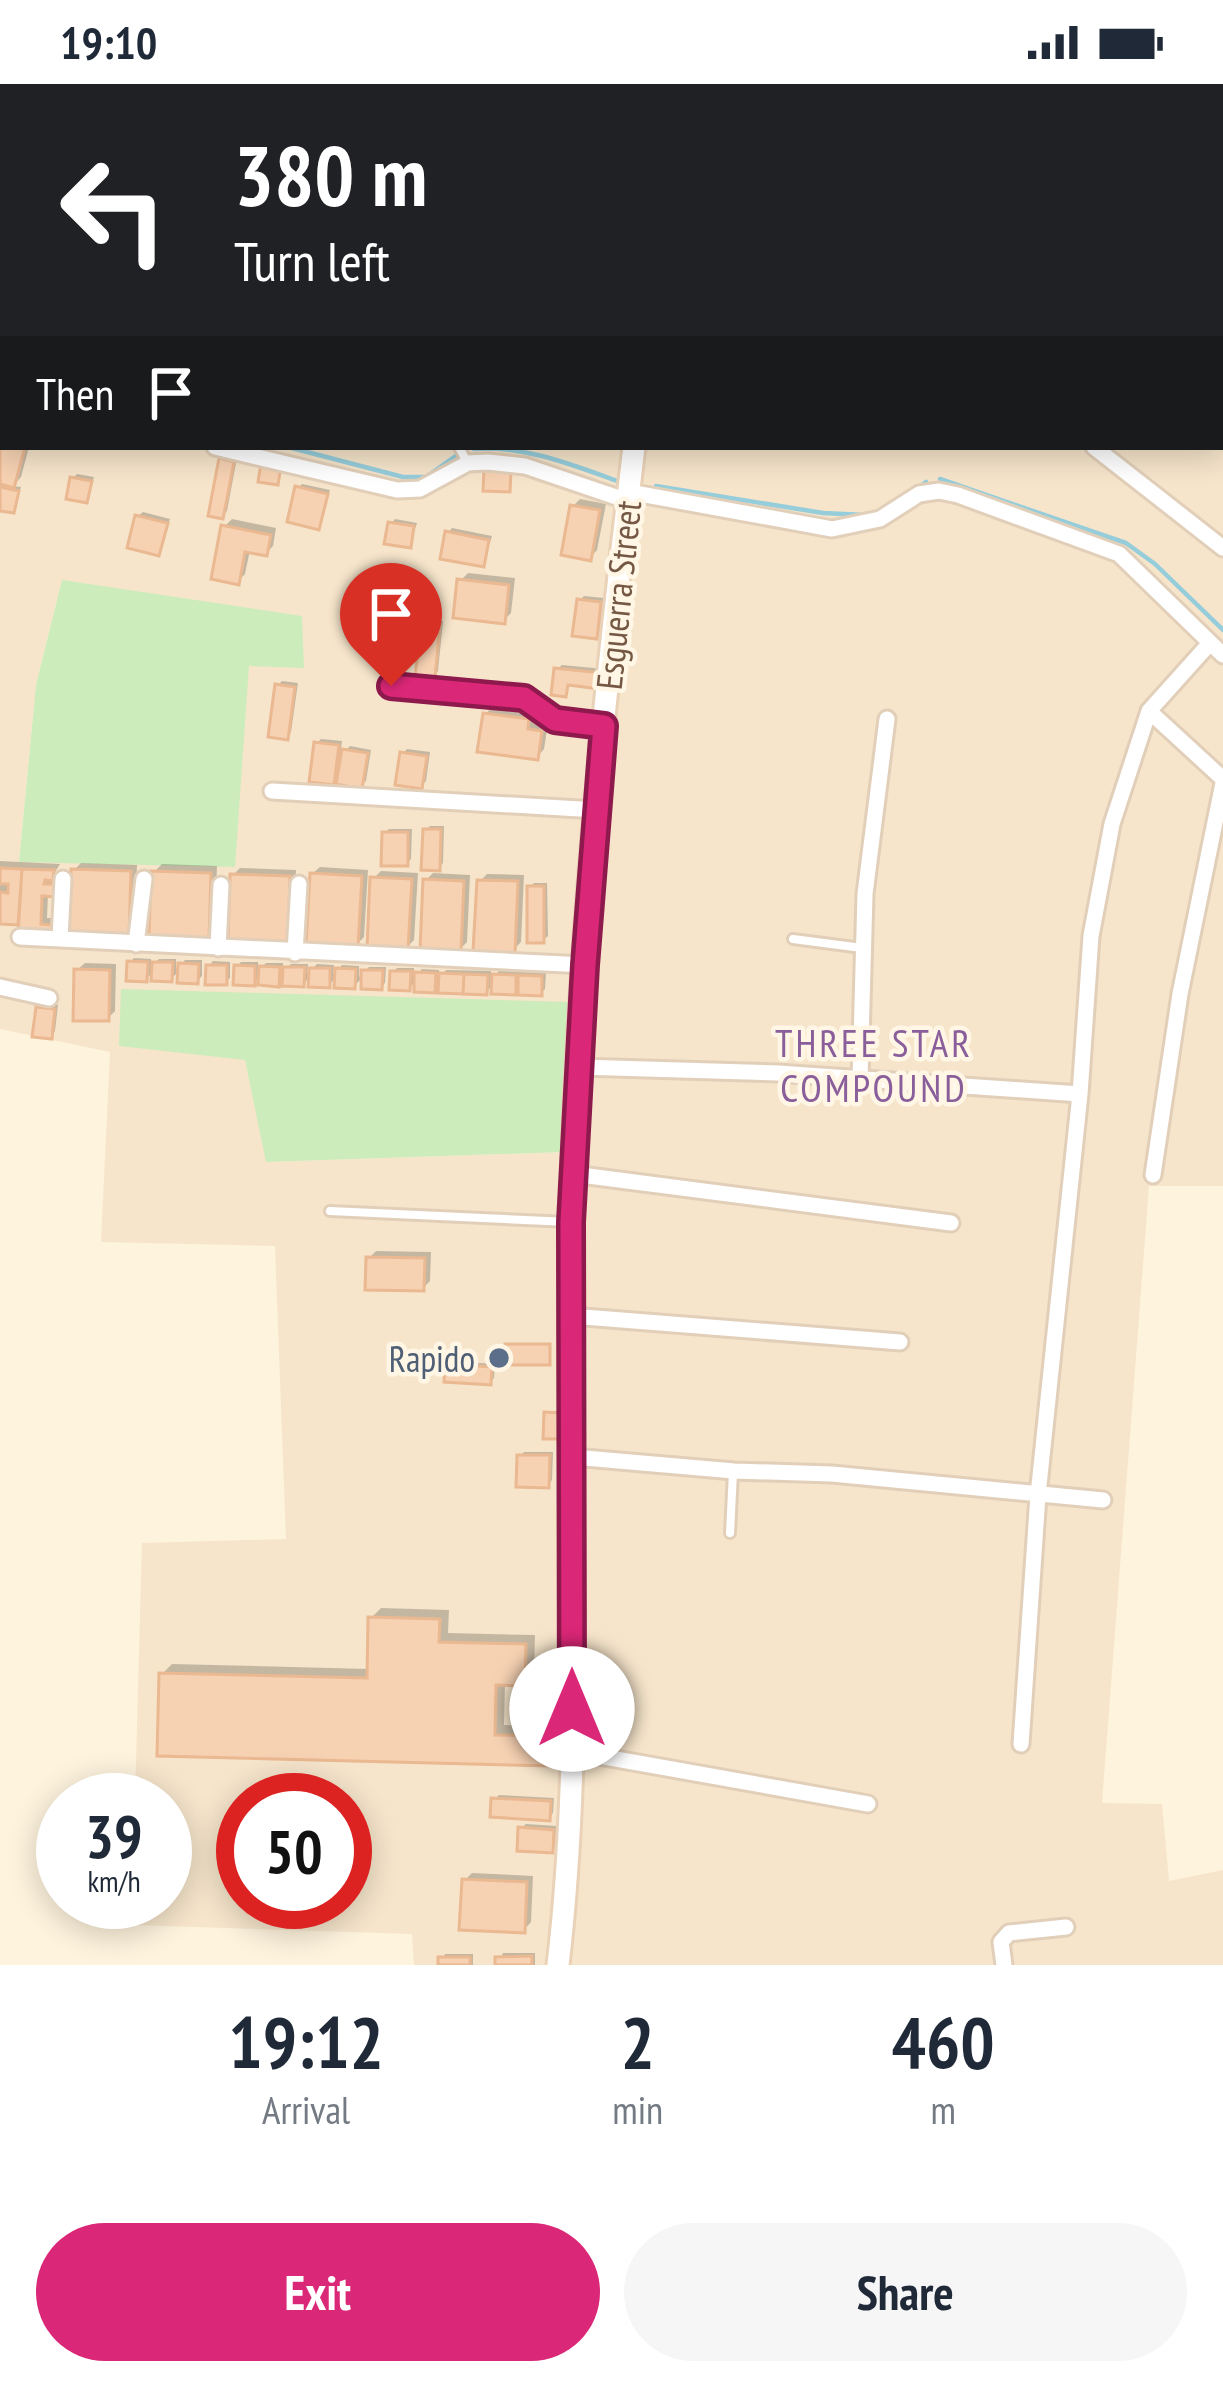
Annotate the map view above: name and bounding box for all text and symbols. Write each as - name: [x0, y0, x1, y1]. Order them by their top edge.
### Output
- text: 19:10: [60, 13, 157, 71]
- text: 380 m: [234, 120, 427, 229]
- icon: left: [36, 132, 192, 288]
- text: Turn left: [234, 226, 390, 296]
- icon: arrive: [138, 360, 204, 426]
- text: Then: [36, 364, 114, 422]
- street label: Esguerra Street: [585, 498, 651, 692]
- pin: [340, 563, 442, 686]
- icon: arrive: [358, 581, 424, 647]
- district label: THREE STAR COMPOUND: [775, 1017, 973, 1113]
- place label: Rapido: [389, 1335, 475, 1382]
- marker: Rapido: [486, 1345, 512, 1371]
- position arrow: [509, 1646, 635, 1772]
- speed limit sign: 50: [216, 1773, 372, 1929]
- text: 39: [85, 1797, 143, 1875]
- text: km/h: [87, 1861, 141, 1900]
- text: 19:12: [228, 1995, 384, 2088]
- text: 2: [621, 1995, 655, 2088]
- text: 460: [891, 1995, 995, 2088]
- text: Arrival: [262, 2084, 350, 2135]
- text: min: [612, 2084, 663, 2135]
- text: m: [930, 2084, 956, 2135]
- button: Exit: [36, 2223, 600, 2361]
- button: Share: [624, 2223, 1187, 2361]

